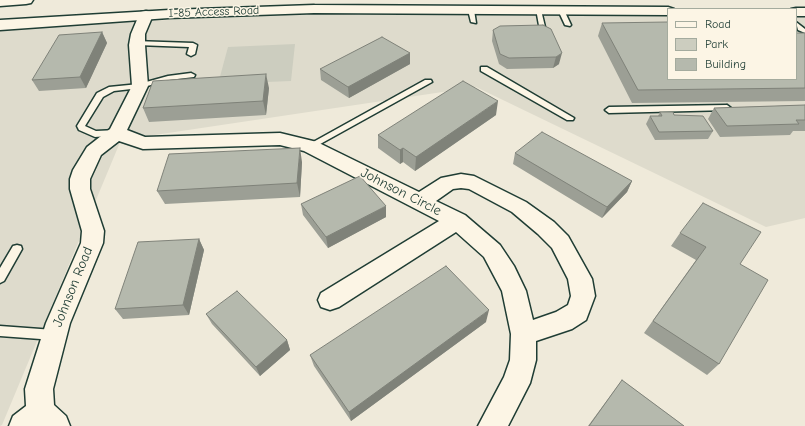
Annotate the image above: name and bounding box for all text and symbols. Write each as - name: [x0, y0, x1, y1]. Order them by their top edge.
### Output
- street label: I-85 Access Road: [168, 3, 260, 21]
- legend: [667, 8, 797, 80]
- text: Road: [705, 17, 731, 31]
- text: Park: [705, 37, 728, 51]
- text: Building: [705, 57, 746, 71]
- street label: Johnson Circle: [358, 164, 444, 220]
- street label: Johnson Road: [49, 245, 97, 329]

